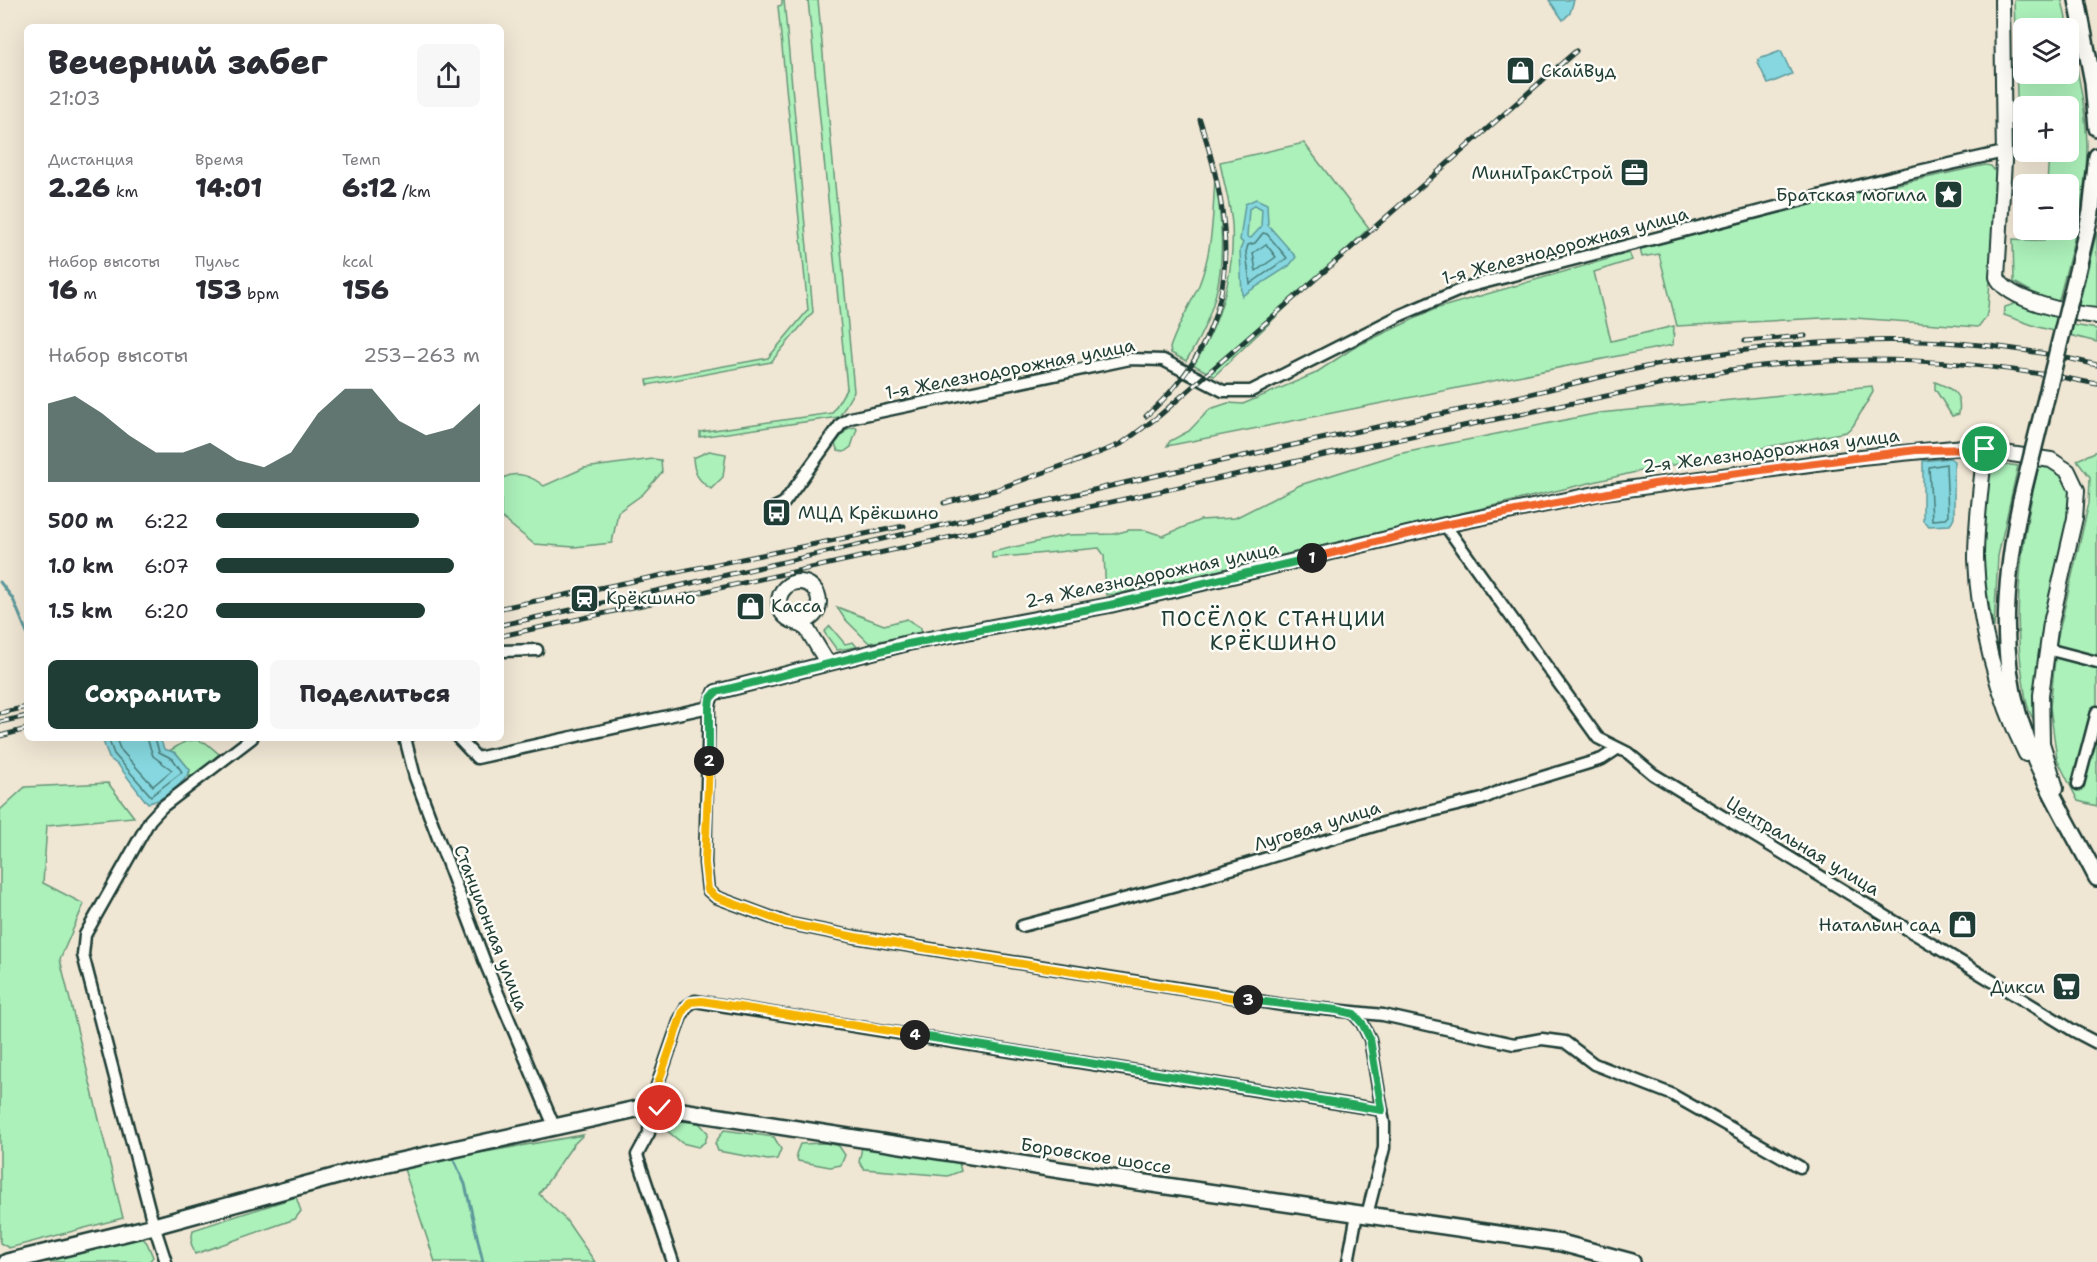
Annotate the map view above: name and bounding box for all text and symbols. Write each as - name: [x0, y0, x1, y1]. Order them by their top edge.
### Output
- map controls: [2013, 18, 2079, 240]
- button: layers: [2013, 18, 2079, 84]
- text: Вечерний забег: [48, 40, 328, 85]
- button: share: [417, 44, 480, 107]
- shop icon: СкайВуд: [1504, 55, 1536, 87]
- place label: СкайВуд: [1541, 59, 1617, 83]
- text: 21:03: [48, 85, 101, 111]
- button: +: [2013, 96, 2079, 162]
- text: Дистанция: [48, 149, 134, 170]
- text: Время: [195, 149, 244, 170]
- text: Темп: [342, 149, 381, 170]
- office icon: МиниТракСтрой: [1618, 157, 1650, 189]
- place label: МиниТракСтрой: [1472, 161, 1613, 185]
- text: 2.26: [48, 170, 110, 205]
- text: 14:01: [195, 170, 262, 205]
- text: 6:12: [342, 170, 397, 205]
- button: −: [2013, 174, 2079, 240]
- place icon: Братская могила: [1932, 179, 1964, 211]
- text: km: [110, 181, 138, 202]
- text: /km: [397, 181, 431, 202]
- place label: Братская могила: [1776, 183, 1927, 207]
- street label: 1-я Железнодорожная улица: [1439, 202, 1691, 290]
- text: Набор высоты: [48, 251, 160, 272]
- text: Пульс: [195, 251, 240, 272]
- text: kcal: [342, 251, 373, 272]
- text: 16: [48, 272, 78, 307]
- text: 153: [195, 272, 242, 307]
- text: 156: [342, 272, 389, 307]
- text: m: [78, 283, 97, 304]
- text: bpm: [242, 283, 279, 304]
- street label: 1-я Железнодорожная улица: [883, 333, 1137, 405]
- text: Набор высоты: [48, 342, 188, 368]
- text: 253–263 m: [363, 342, 480, 368]
- street label: 2-я Железнодорожная улица: [1641, 423, 1901, 479]
- pin: [1959, 423, 2010, 474]
- icon: arrive: [1968, 432, 2001, 465]
- bus stop icon: МЦД Крёкшино: [761, 497, 793, 529]
- place label: МЦД Крёкшино: [798, 501, 939, 525]
- text: 500 m: [48, 508, 114, 534]
- text: 6:22: [144, 508, 189, 534]
- street label: 2-я Железнодорожная улица: [1023, 536, 1281, 614]
- pin: 1: [1297, 543, 1327, 573]
- text: 1: [1308, 547, 1316, 568]
- text: 1.0 km: [48, 553, 113, 579]
- text: 6:07: [144, 553, 189, 579]
- station icon: Крёкшино: [569, 582, 601, 614]
- place label: Крёкшино: [606, 586, 696, 610]
- shop icon: Касса: [734, 590, 766, 622]
- place label: Касса: [771, 594, 822, 618]
- text: 1.5 km: [48, 598, 112, 624]
- text: 6:20: [144, 598, 189, 624]
- district label: ПОСЁЛОК СТАНЦИИ КРЁКШИНО: [1161, 605, 1387, 657]
- button: Сохранить: [48, 660, 258, 729]
- button: Поделиться: [270, 660, 480, 729]
- pin: 2: [694, 746, 724, 776]
- text: 2: [703, 750, 715, 771]
- street label: Центральная улица: [1722, 791, 1884, 901]
- street label: Луговая улица: [1251, 795, 1383, 857]
- street label: Станционная улица: [448, 841, 534, 1015]
- shop icon: Натальин сад: [1946, 909, 1978, 941]
- place label: Натальин сад: [1819, 913, 1942, 937]
- supermarket icon: Дикси: [2050, 971, 2082, 1003]
- place label: Дикси: [1990, 975, 2045, 999]
- pin: 3: [1233, 985, 1263, 1015]
- text: 3: [1242, 989, 1254, 1010]
- pin: 4: [900, 1020, 930, 1050]
- text: 4: [909, 1024, 921, 1045]
- pin: [634, 1082, 685, 1133]
- icon: check: [643, 1091, 676, 1124]
- street label: Боровское шоссе: [1019, 1132, 1173, 1180]

